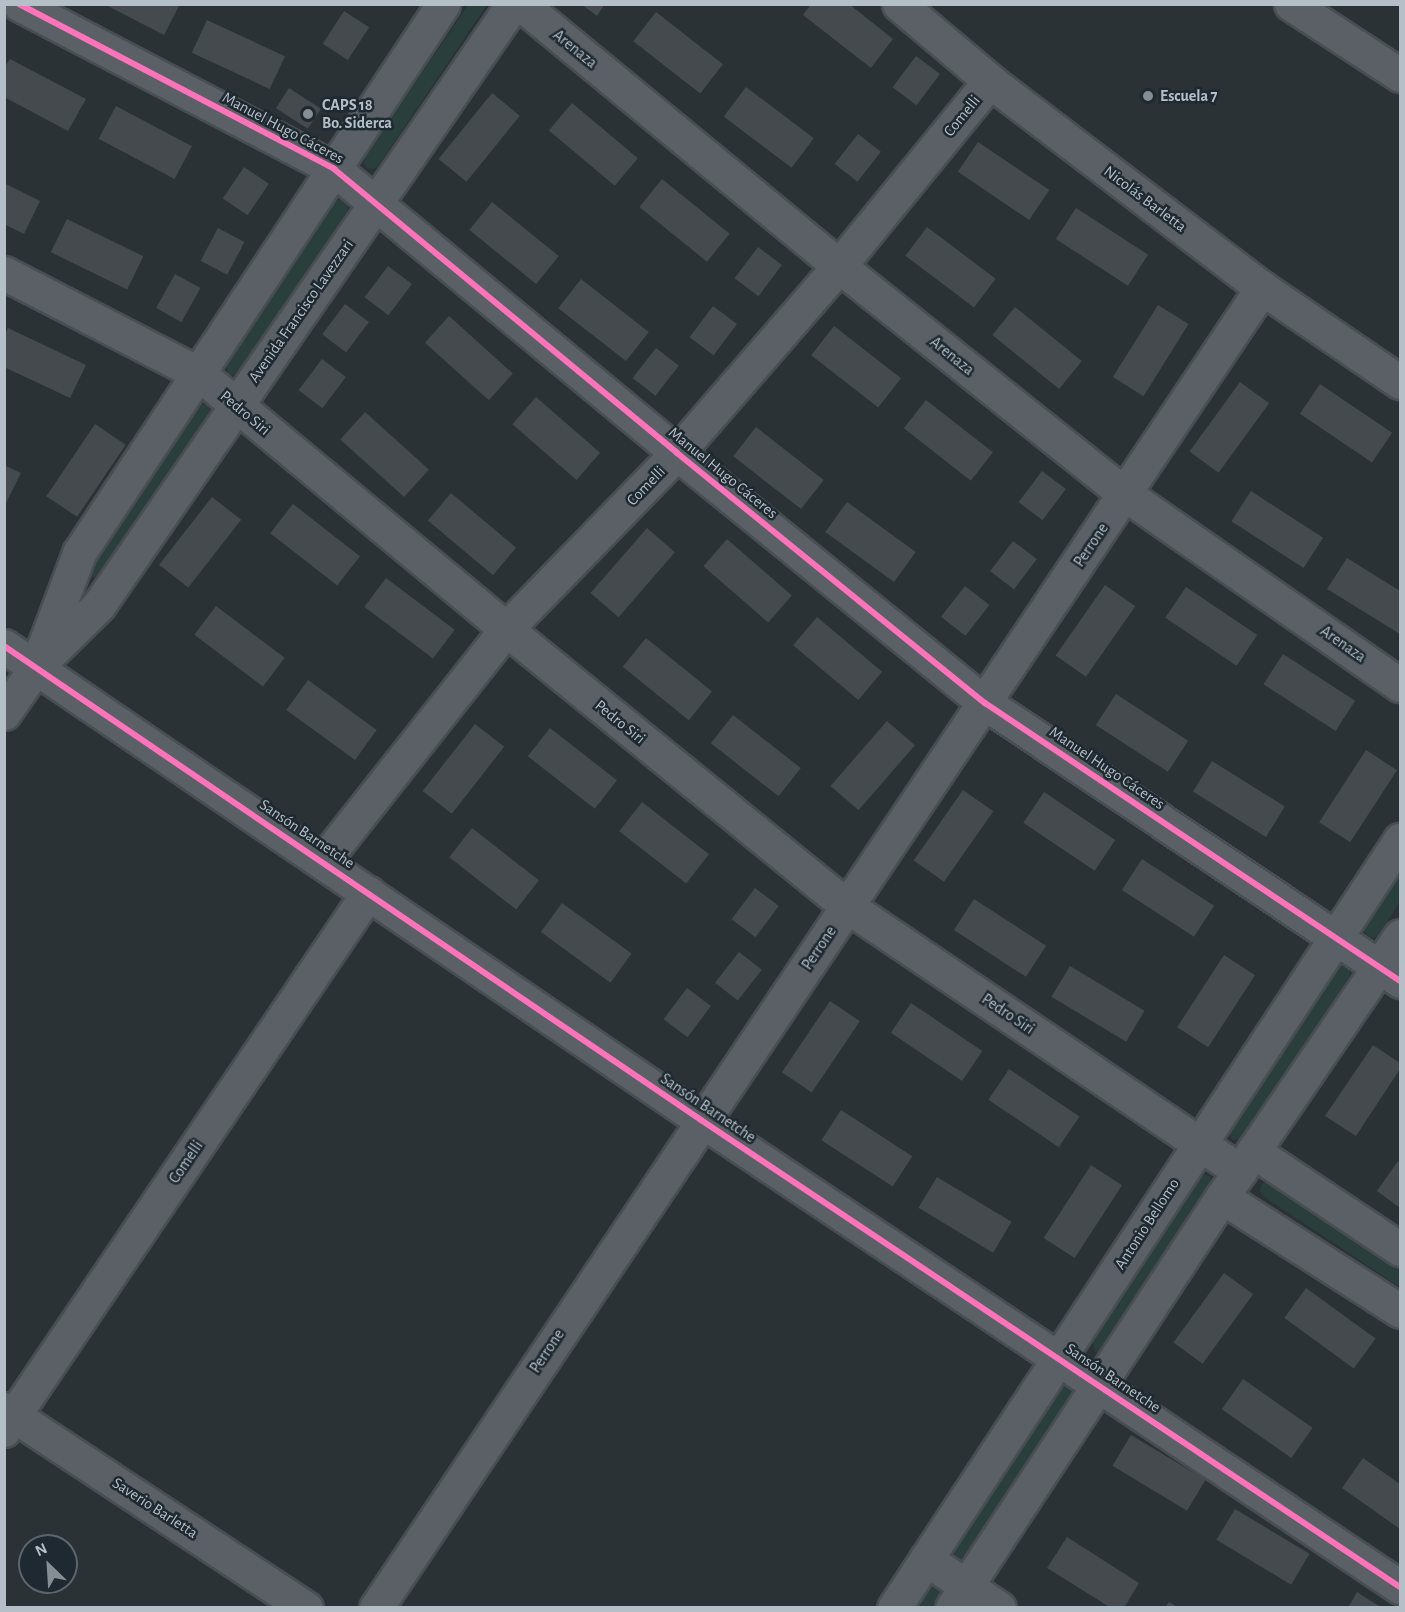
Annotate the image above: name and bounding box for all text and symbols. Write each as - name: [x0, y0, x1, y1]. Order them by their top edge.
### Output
- street label: Arenaza: [549, 25, 601, 73]
- place label: Escuela 7: [1160, 86, 1218, 106]
- street label: Manuel Hugo Cáceres: [219, 88, 347, 168]
- marker: Escuela 7: [1141, 89, 1155, 103]
- street label: Comelli: [940, 91, 984, 141]
- place label: CAPS 18 Bo. Siderca: [322, 95, 392, 133]
- marker: CAPS 18 Bo. Siderca: [299, 105, 317, 123]
- street label: Nicolás Barletta: [1100, 162, 1190, 236]
- street label: Avenida Francisco Lavezzari: [244, 236, 358, 386]
- street label: Arenaza: [926, 332, 978, 380]
- street label: Pedro Siri: [216, 387, 274, 439]
- street label: Manuel Hugo Cáceres: [665, 423, 781, 523]
- street label: Comelli: [623, 462, 669, 510]
- street label: Perrone: [1069, 519, 1113, 571]
- street label: Arenaza: [1317, 621, 1369, 667]
- street label: Pedro Siri: [591, 696, 649, 748]
- street label: Manuel Hugo Cáceres: [1046, 722, 1168, 814]
- street label: Sansón Barnetche: [256, 795, 358, 873]
- street label: Perrone: [797, 922, 841, 974]
- street label: Pedro Siri: [978, 989, 1038, 1039]
- street label: Sansón Barnetche: [657, 1069, 759, 1147]
- street label: Comelli: [165, 1137, 207, 1187]
- street label: Antonio Bellomo: [1110, 1175, 1184, 1273]
- street label: Perrone: [525, 1325, 569, 1377]
- street label: Sansón Barnetche: [1062, 1339, 1164, 1417]
- street label: Saverio Barletta: [109, 1473, 201, 1543]
- north arrow: [18, 1534, 78, 1594]
- text: N: [33, 1540, 50, 1559]

